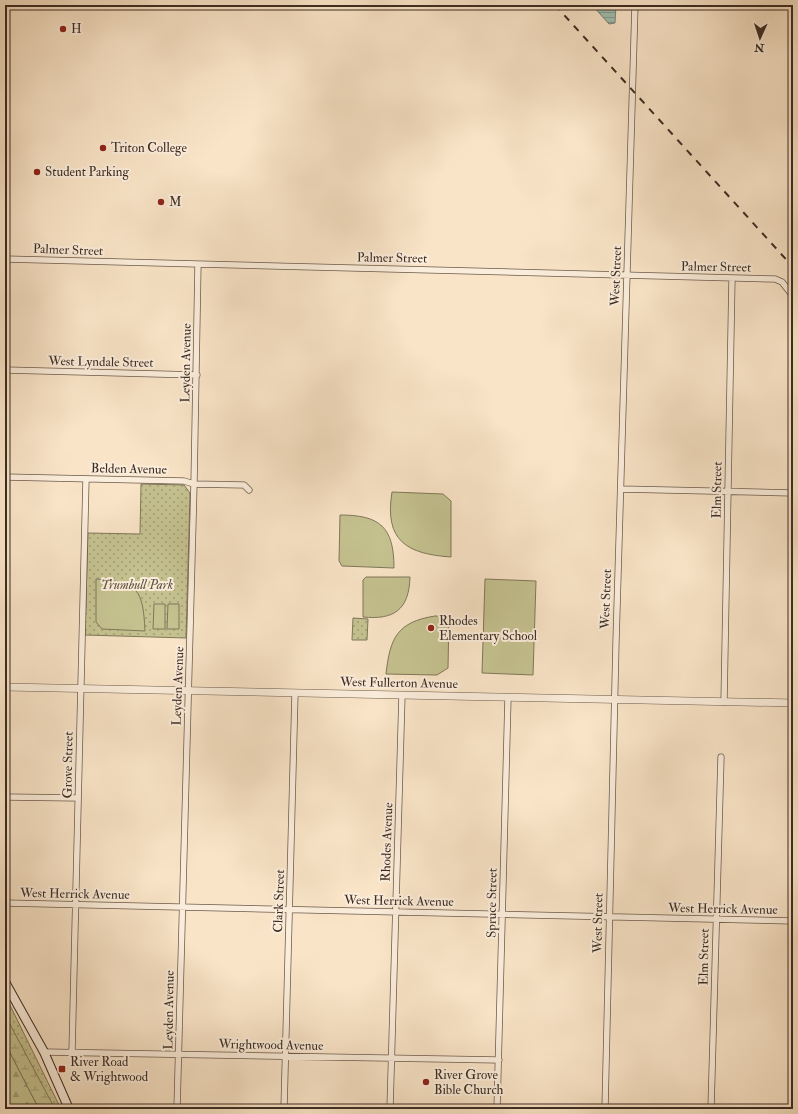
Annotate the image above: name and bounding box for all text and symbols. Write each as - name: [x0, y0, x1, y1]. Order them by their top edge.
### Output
- north arrow: [740, 18, 780, 58]
- place label: H: [71, 21, 82, 37]
- marker: H: [58, 24, 68, 34]
- text: N: [753, 41, 766, 54]
- place label: Triton College: [111, 140, 187, 156]
- marker: Triton College: [98, 143, 108, 153]
- place label: Student Parking: [45, 164, 129, 180]
- marker: Student Parking: [32, 167, 42, 177]
- place label: M: [169, 194, 182, 210]
- marker: M: [156, 197, 166, 207]
- street label: Palmer Street: [33, 241, 103, 259]
- street label: West Street: [607, 246, 625, 307]
- street label: Palmer Street: [357, 249, 427, 267]
- street label: Palmer Street: [681, 258, 751, 276]
- street label: Leyden Avenue: [177, 323, 196, 403]
- street label: West Lyndale Street: [47, 353, 154, 372]
- street label: Belden Avenue: [91, 460, 168, 478]
- street label: Elm Street: [709, 461, 725, 519]
- street label: West Street: [597, 569, 615, 630]
- park label: Trumbull Park: [101, 577, 173, 593]
- place label: Rhodes Elementary School: [439, 613, 538, 645]
- marker: Rhodes Elementary School: [426, 623, 436, 633]
- street label: Leyden Avenue: [169, 646, 188, 726]
- street label: West Fullerton Avenue: [339, 674, 459, 692]
- street label: Grove Street: [59, 731, 77, 799]
- street label: Rhodes Avenue: [378, 802, 396, 882]
- street label: Spruce Street: [483, 868, 502, 938]
- street label: Clark Street: [270, 869, 288, 933]
- street label: West Herrick Avenue: [19, 885, 131, 903]
- street label: West Herrick Avenue: [343, 892, 455, 910]
- street label: West Street: [589, 893, 607, 954]
- street label: West Herrick Avenue: [667, 900, 779, 918]
- street label: Elm Street: [696, 928, 712, 986]
- street label: Leyden Avenue: [160, 970, 179, 1050]
- street label: Wrightwood Avenue: [217, 1036, 324, 1054]
- place label: River Road & Wrightwood: [70, 1054, 149, 1085]
- marker: River Road & Wrightwood: [57, 1064, 67, 1074]
- place label: River Grove Bible Church: [434, 1067, 504, 1098]
- marker: River Grove Bible Church: [421, 1077, 431, 1087]

